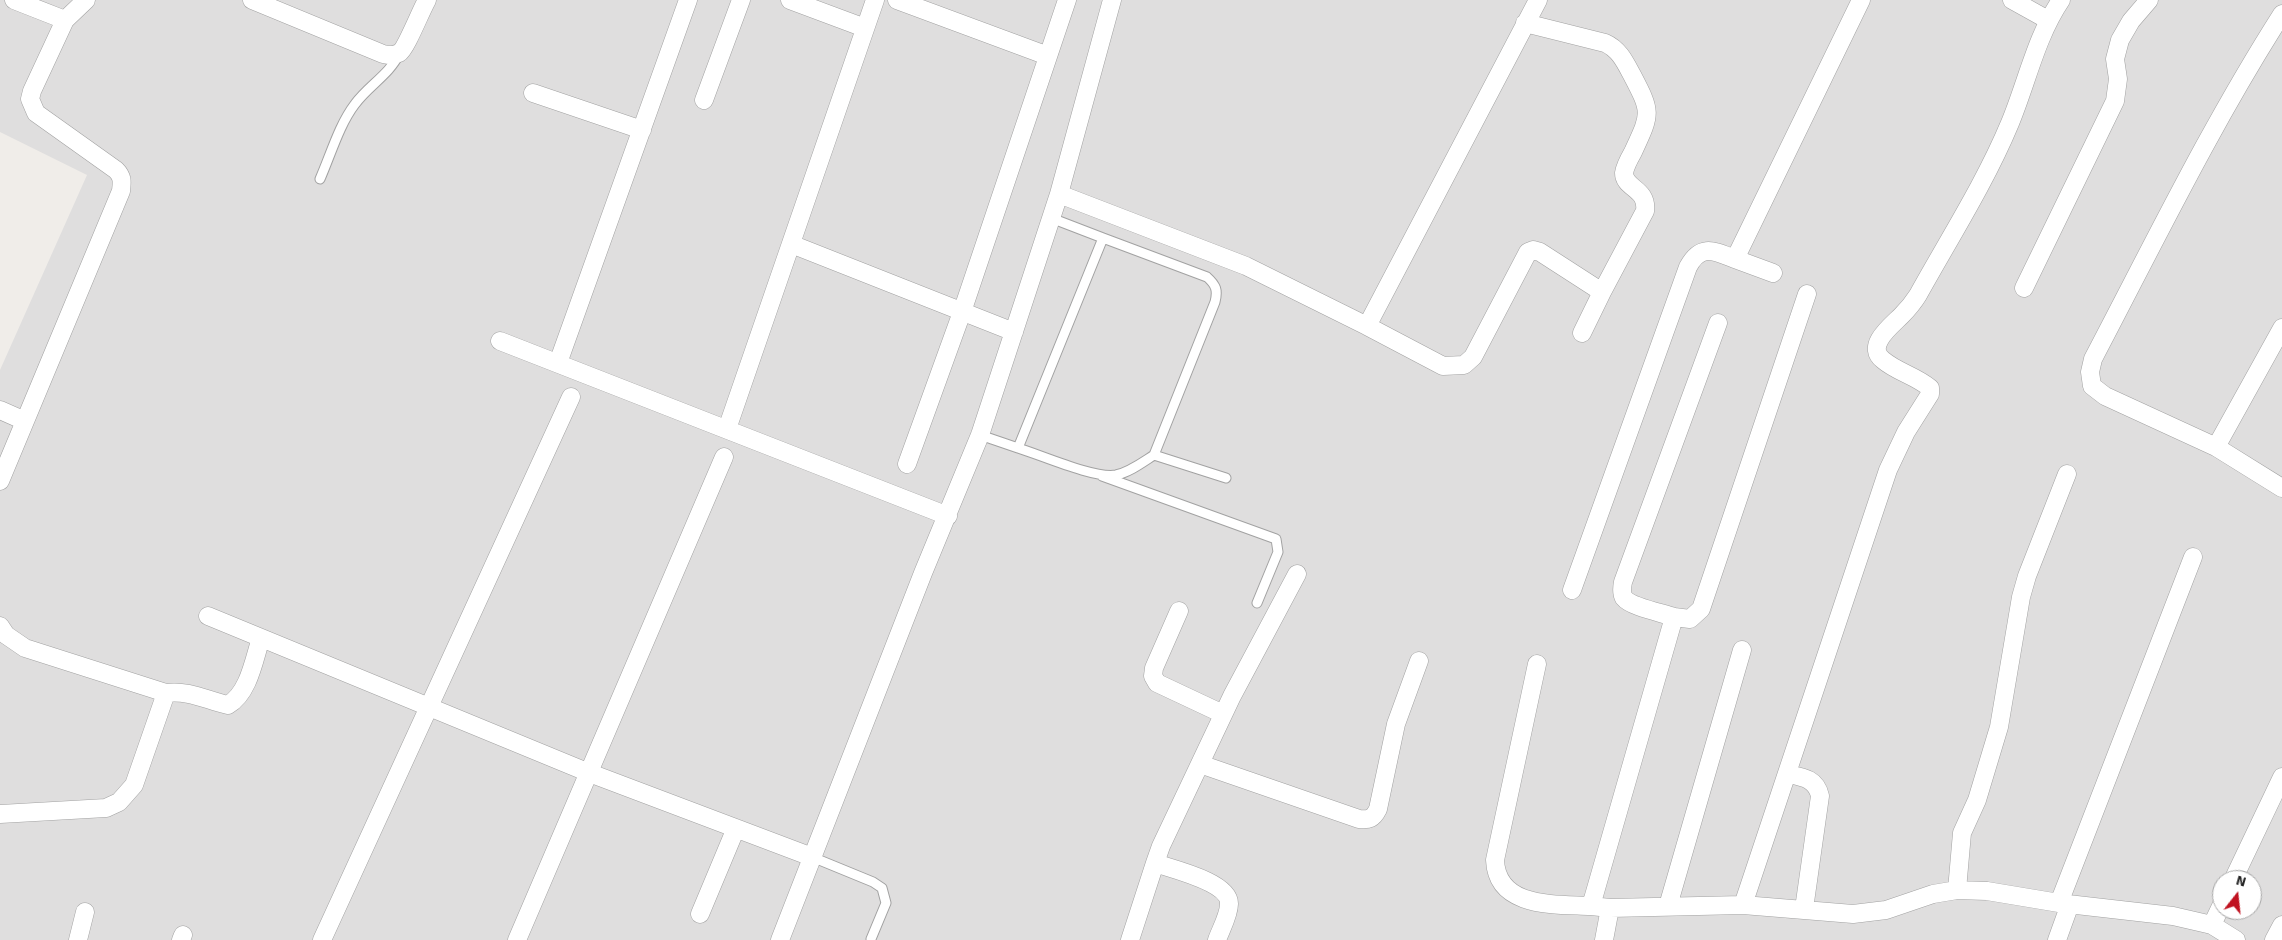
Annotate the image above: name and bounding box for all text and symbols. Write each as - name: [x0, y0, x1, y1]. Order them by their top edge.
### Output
- north arrow: [2212, 870, 2262, 920]
- text: N: [2234, 872, 2248, 891]

